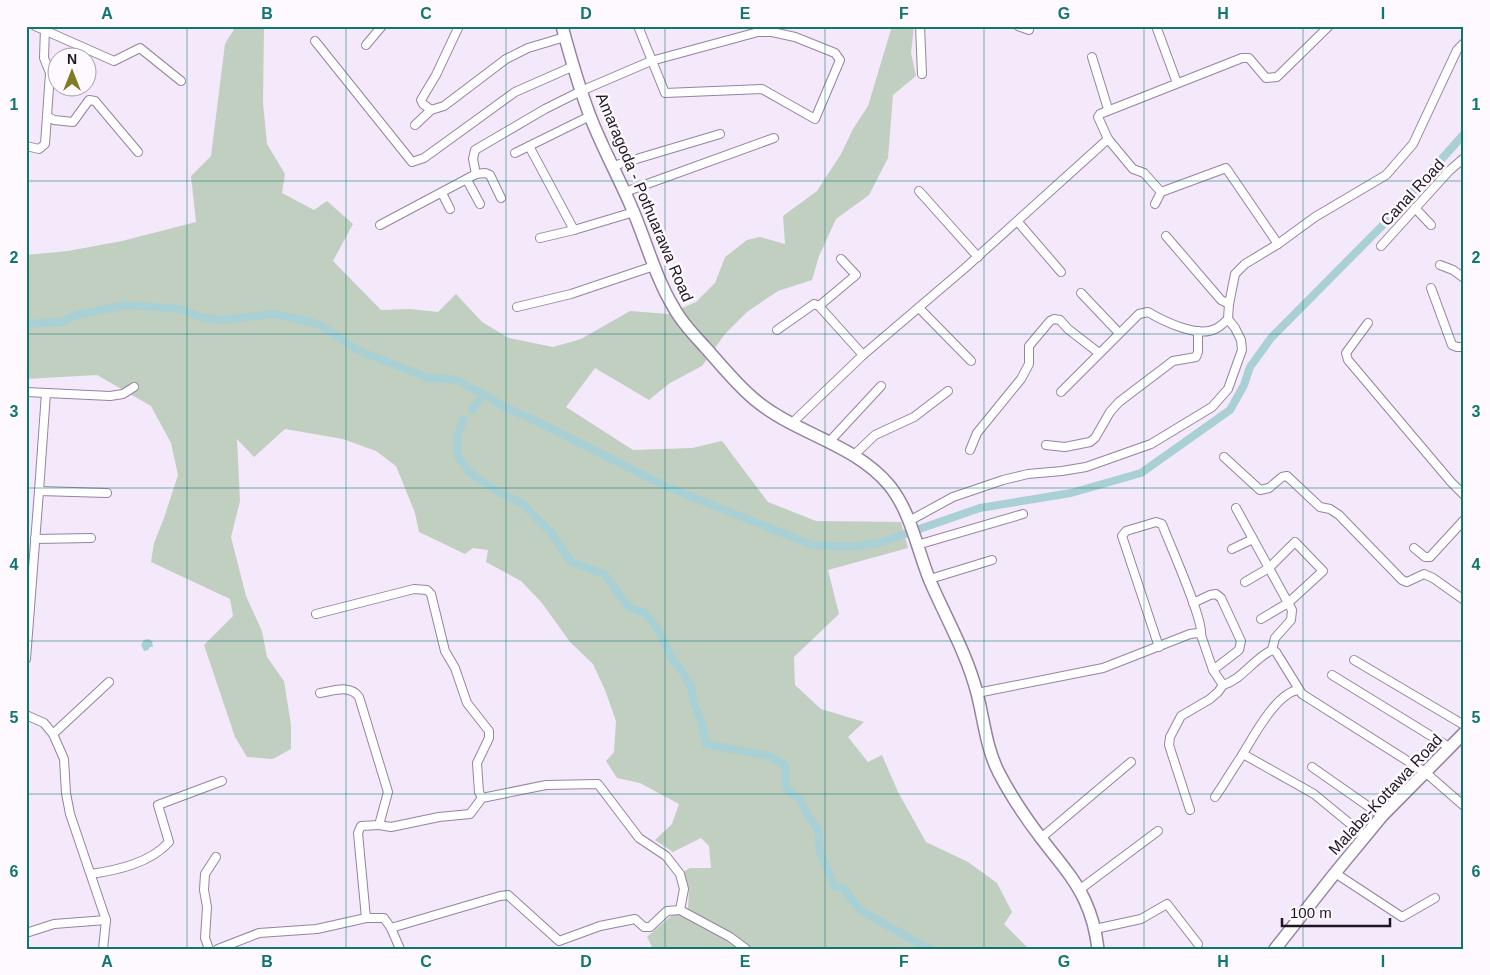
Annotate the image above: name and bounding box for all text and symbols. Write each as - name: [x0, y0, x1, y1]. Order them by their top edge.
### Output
- text: A: [101, 5, 113, 22]
- text: B: [261, 5, 273, 22]
- text: C: [420, 5, 432, 22]
- text: D: [580, 5, 592, 22]
- text: E: [740, 5, 751, 22]
- text: F: [899, 5, 909, 22]
- text: G: [1058, 5, 1070, 22]
- text: H: [1217, 5, 1229, 22]
- text: I: [1381, 5, 1385, 22]
- north arrow: [48, 48, 98, 98]
- text: N: [67, 51, 77, 67]
- street label: Amaragoda - Pothuarawa Road: [593, 90, 696, 304]
- text: 1: [10, 96, 19, 113]
- text: 1: [1472, 96, 1481, 113]
- street label: Canal Road: [1377, 156, 1447, 229]
- text: 2: [10, 249, 19, 266]
- text: 2: [1472, 249, 1481, 266]
- text: 3: [10, 403, 19, 420]
- text: 3: [1472, 403, 1481, 420]
- text: 4: [10, 556, 19, 573]
- text: 4: [1472, 556, 1481, 573]
- text: 5: [10, 709, 19, 726]
- text: 5: [1472, 709, 1481, 726]
- street label: Malabe-Kottawa Road: [1325, 731, 1446, 858]
- text: 6: [10, 863, 19, 880]
- text: 6: [1472, 863, 1481, 880]
- scale bar: [1282, 895, 1390, 927]
- text: 100 m: [1290, 904, 1332, 921]
- text: A: [101, 953, 113, 970]
- text: B: [261, 953, 273, 970]
- text: C: [420, 953, 432, 970]
- text: D: [580, 953, 592, 970]
- text: E: [740, 953, 751, 970]
- text: F: [899, 953, 909, 970]
- text: G: [1058, 953, 1070, 970]
- text: H: [1217, 953, 1229, 970]
- text: I: [1381, 953, 1385, 970]

